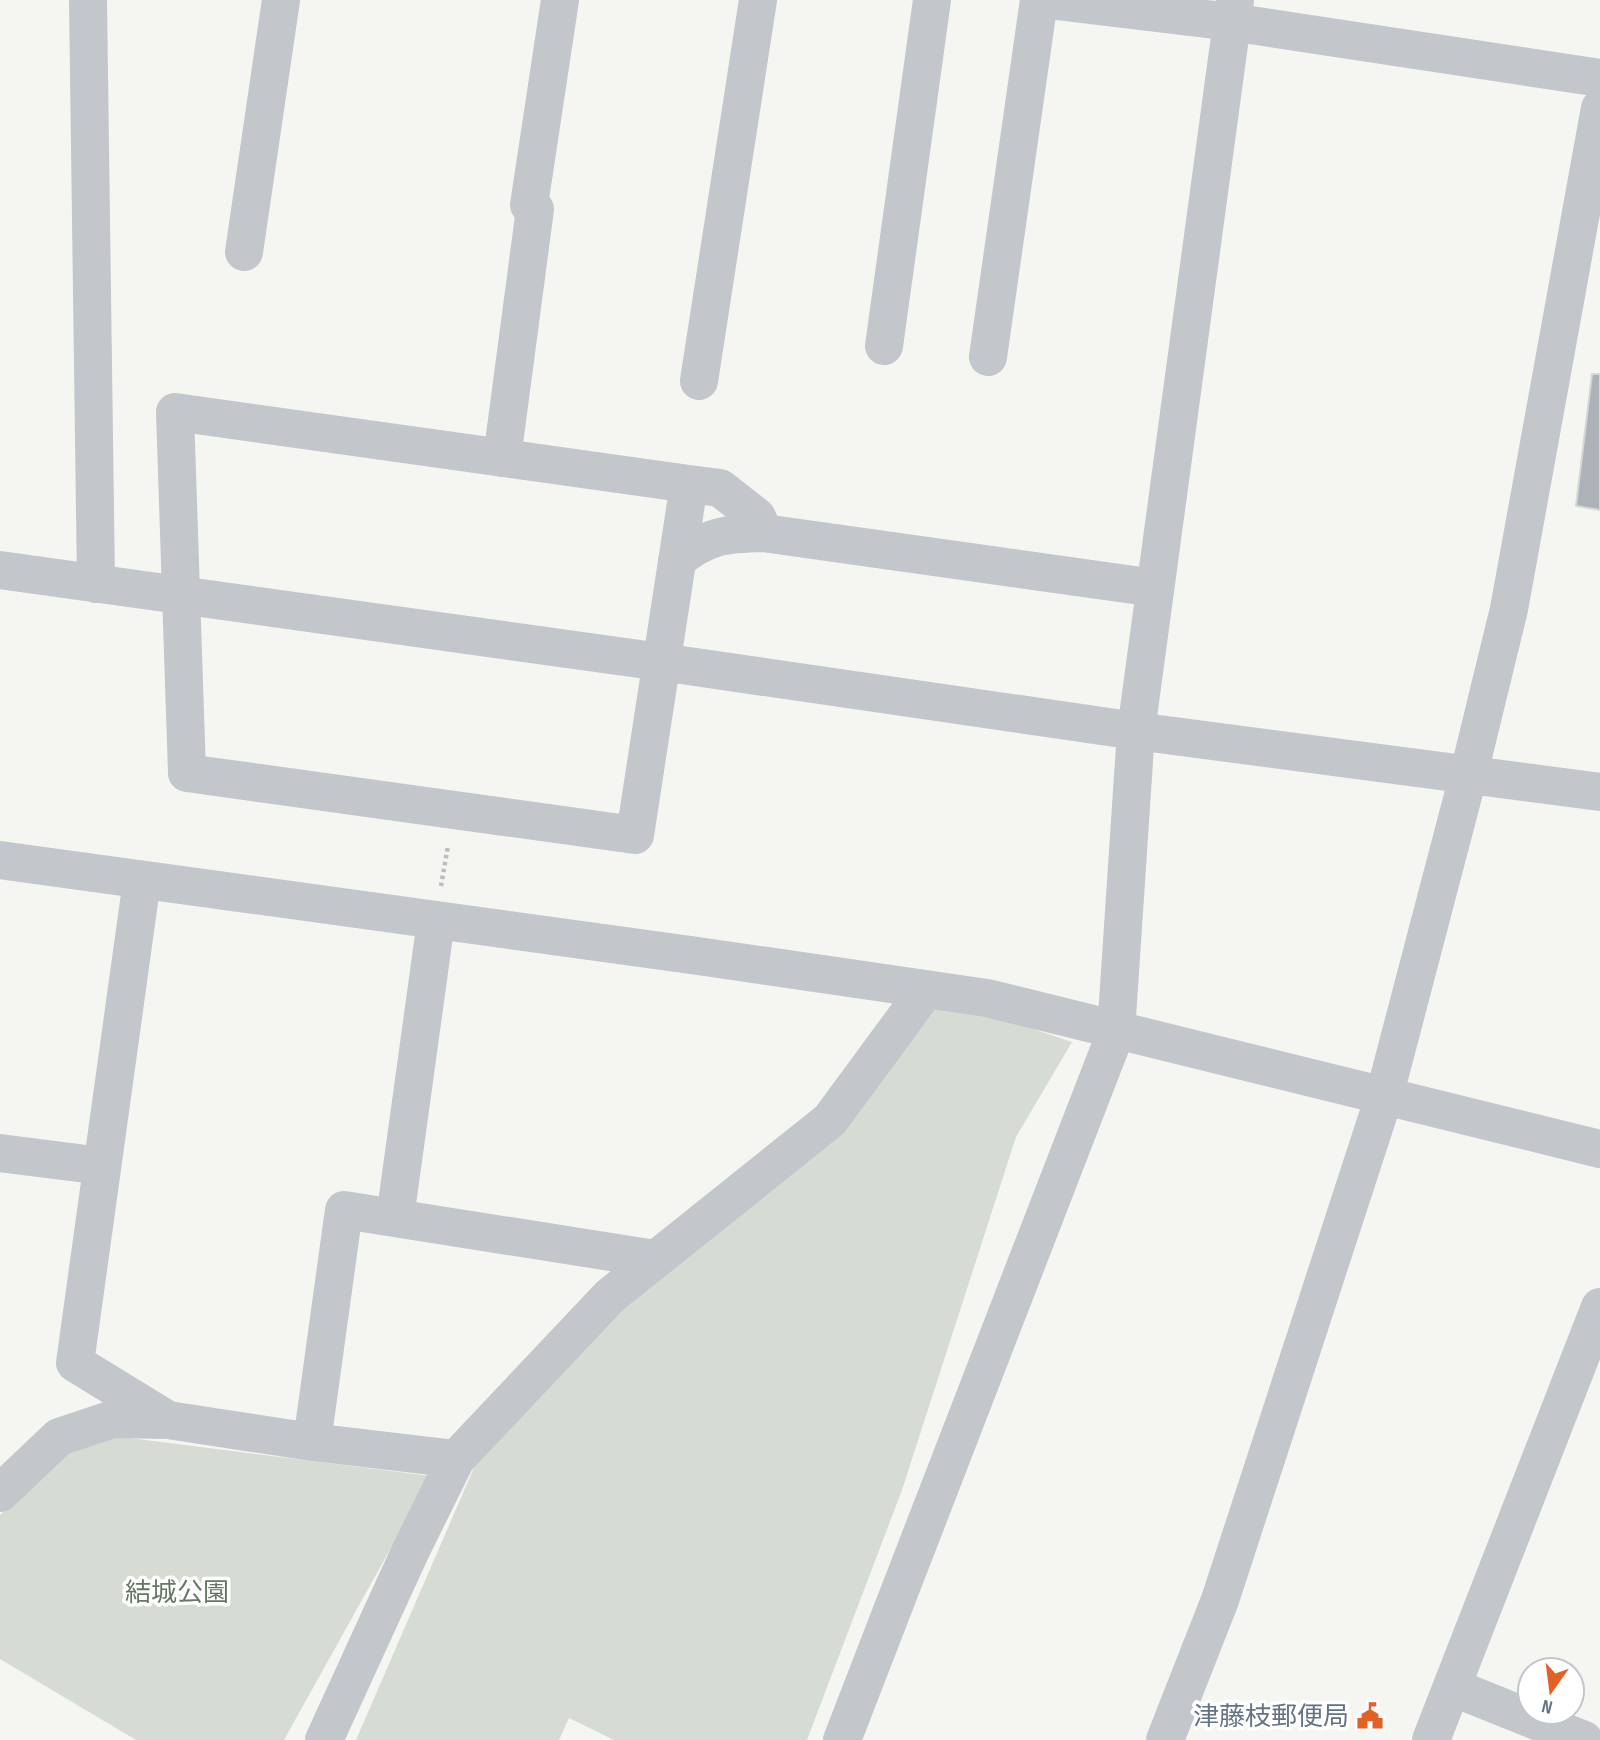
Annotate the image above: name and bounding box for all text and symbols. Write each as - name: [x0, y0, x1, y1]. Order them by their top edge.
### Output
- park label: 結城公園: [125, 1578, 229, 1609]
- north arrow: [1516, 1656, 1586, 1726]
- text: N: [1540, 1694, 1555, 1718]
- public building icon: 津藤枝郵便局: [1355, 1701, 1385, 1731]
- place label: 津藤枝郵便局: [1193, 1702, 1349, 1733]

